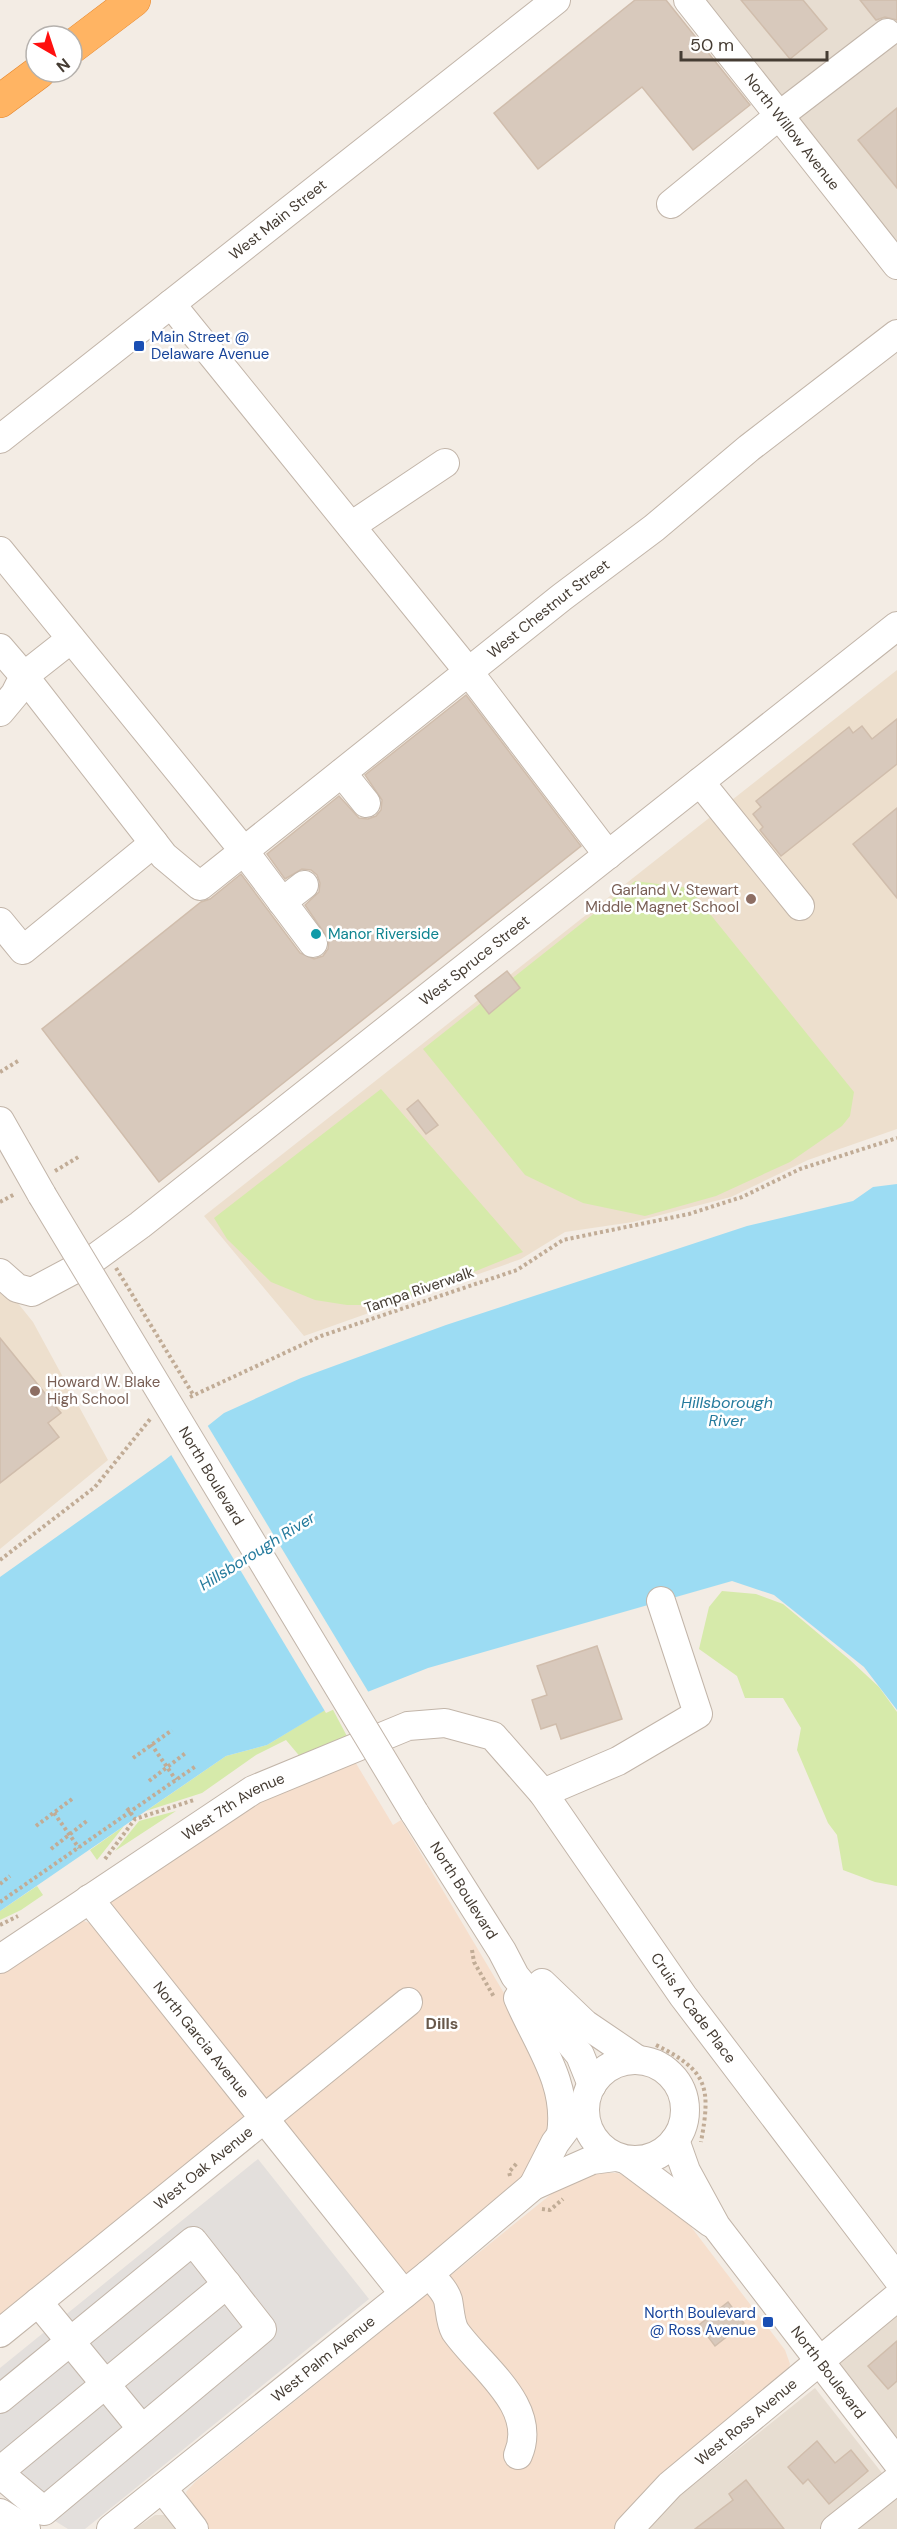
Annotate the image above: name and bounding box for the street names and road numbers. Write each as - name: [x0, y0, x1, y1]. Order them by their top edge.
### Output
- street label: North Willow Avenue: [740, 69, 844, 194]
- street label: West Main Street: [225, 175, 331, 264]
- street label: West Chestnut Street: [483, 555, 614, 663]
- street label: West Spruce Street: [415, 911, 534, 1010]
- street label: Tampa Riverwalk: [362, 1262, 477, 1318]
- street label: North Boulevard: [174, 1423, 249, 1529]
- street label: West 7th Avenue: [178, 1768, 288, 1845]
- street label: North Boulevard: [425, 1838, 502, 1943]
- street label: Cruis A Cade Place: [646, 1949, 740, 2067]
- street label: North Garcia Avenue: [149, 1977, 254, 2102]
- street label: West Oak Avenue: [150, 2122, 257, 2214]
- street label: West Palm Avenue: [267, 2311, 379, 2407]
- street label: North Boulevard: [786, 2322, 870, 2423]
- street label: West Ross Avenue: [691, 2374, 801, 2470]

